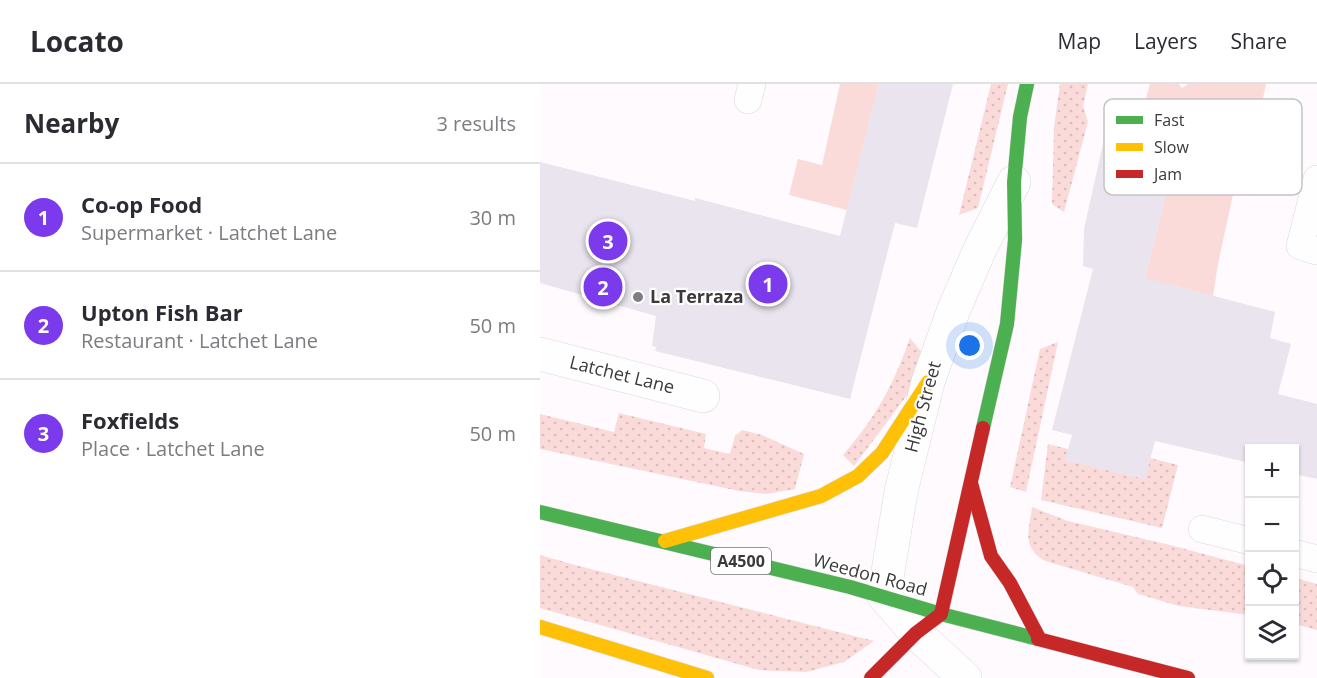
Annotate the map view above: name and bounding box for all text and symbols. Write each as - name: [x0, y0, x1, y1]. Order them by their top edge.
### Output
- text: Locato: [30, 22, 124, 60]
- text: Map: [1058, 27, 1101, 55]
- text: Layers: [1134, 27, 1198, 55]
- text: Share: [1231, 27, 1287, 55]
- legend: [1104, 99, 1302, 195]
- text: Nearby: [24, 105, 119, 141]
- text: Fast: [1154, 109, 1185, 131]
- text: 3 results: [436, 110, 516, 137]
- text: Slow: [1154, 136, 1189, 158]
- text: Jam: [1152, 163, 1182, 185]
- text: Co-op Food: [81, 189, 202, 219]
- text: 1: [38, 204, 49, 231]
- text: 30 m: [469, 204, 516, 231]
- pin: 3: [588, 218, 628, 264]
- text: Supermarket · Latchet Lane: [81, 219, 337, 246]
- pin: 1: [748, 262, 788, 306]
- pin: 2: [584, 264, 622, 310]
- place label: La Terraza: [650, 284, 744, 308]
- marker: La Terraza: [631, 290, 645, 304]
- text: Upton Fish Bar: [81, 297, 243, 327]
- text: 2: [38, 312, 49, 339]
- text: 50 m: [469, 312, 516, 339]
- text: Restaurant · Latchet Lane: [81, 327, 318, 354]
- your location: [955, 331, 984, 360]
- street label: Latchet Lane: [567, 349, 677, 399]
- street label: High Street: [898, 358, 946, 455]
- text: Foxfields: [81, 405, 179, 435]
- text: 3: [38, 420, 49, 447]
- text: 50 m: [469, 420, 516, 447]
- text: Place · Latchet Lane: [81, 435, 265, 462]
- map controls: [1245, 444, 1299, 660]
- button: +: [1245, 444, 1299, 498]
- button: −: [1245, 498, 1299, 552]
- street label: Weedon Road: [810, 547, 930, 601]
- road number: A4500: [711, 548, 771, 574]
- button: locate: [1245, 552, 1299, 606]
- button: layers: [1245, 606, 1299, 660]

